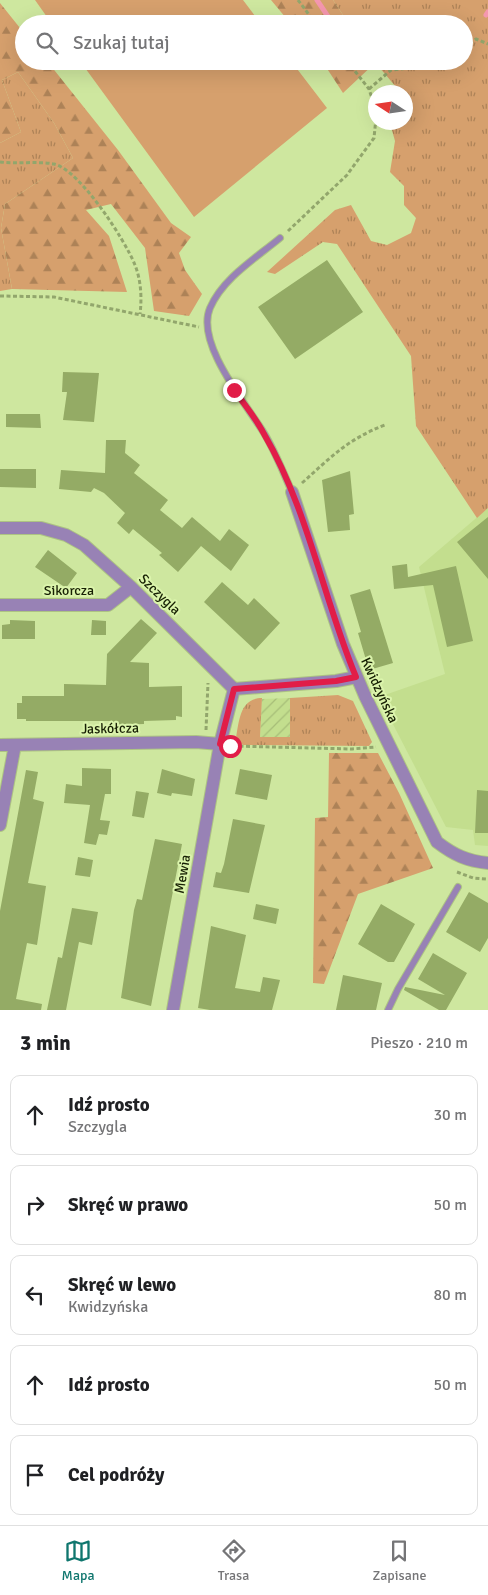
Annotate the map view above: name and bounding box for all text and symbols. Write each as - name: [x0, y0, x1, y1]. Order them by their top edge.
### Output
- search box: [15, 15, 473, 70]
- icon: search: [33, 29, 61, 57]
- text: Szukaj tutaj: [73, 31, 170, 55]
- north arrow: [368, 85, 413, 130]
- route end: [223, 379, 246, 402]
- street label: Szczygla: [135, 570, 184, 618]
- street label: Sikorcza: [44, 582, 94, 599]
- street label: Kwidzyńska: [357, 655, 402, 726]
- street label: Jaskółcza: [81, 719, 139, 738]
- route start: [219, 735, 242, 758]
- street label: Mewia: [171, 853, 194, 895]
- text: 3 min: [20, 1030, 71, 1056]
- text: Pieszo · 210 m: [370, 1033, 468, 1053]
- text: Idź prosto: [68, 1093, 150, 1117]
- icon: ahead: [21, 1101, 49, 1129]
- text: 30 m: [433, 1105, 467, 1125]
- text: Szczygla: [68, 1117, 127, 1137]
- icon: right: [21, 1191, 49, 1219]
- text: Skręć w prawo: [68, 1193, 188, 1217]
- text: 50 m: [433, 1195, 467, 1215]
- text: Skręć w lewo: [68, 1273, 176, 1297]
- icon: left: [21, 1281, 49, 1309]
- text: 80 m: [433, 1285, 467, 1305]
- text: Kwidzyńska: [68, 1297, 148, 1317]
- icon: ahead: [21, 1371, 49, 1399]
- text: Idź prosto: [68, 1373, 150, 1397]
- text: 50 m: [433, 1375, 467, 1395]
- icon: arrive: [21, 1461, 49, 1489]
- text: Cel podróży: [68, 1463, 164, 1487]
- tab: Mapa: [62, 1537, 95, 1584]
- tab: Trasa: [218, 1537, 249, 1584]
- tab: Zapisane: [373, 1537, 426, 1584]

